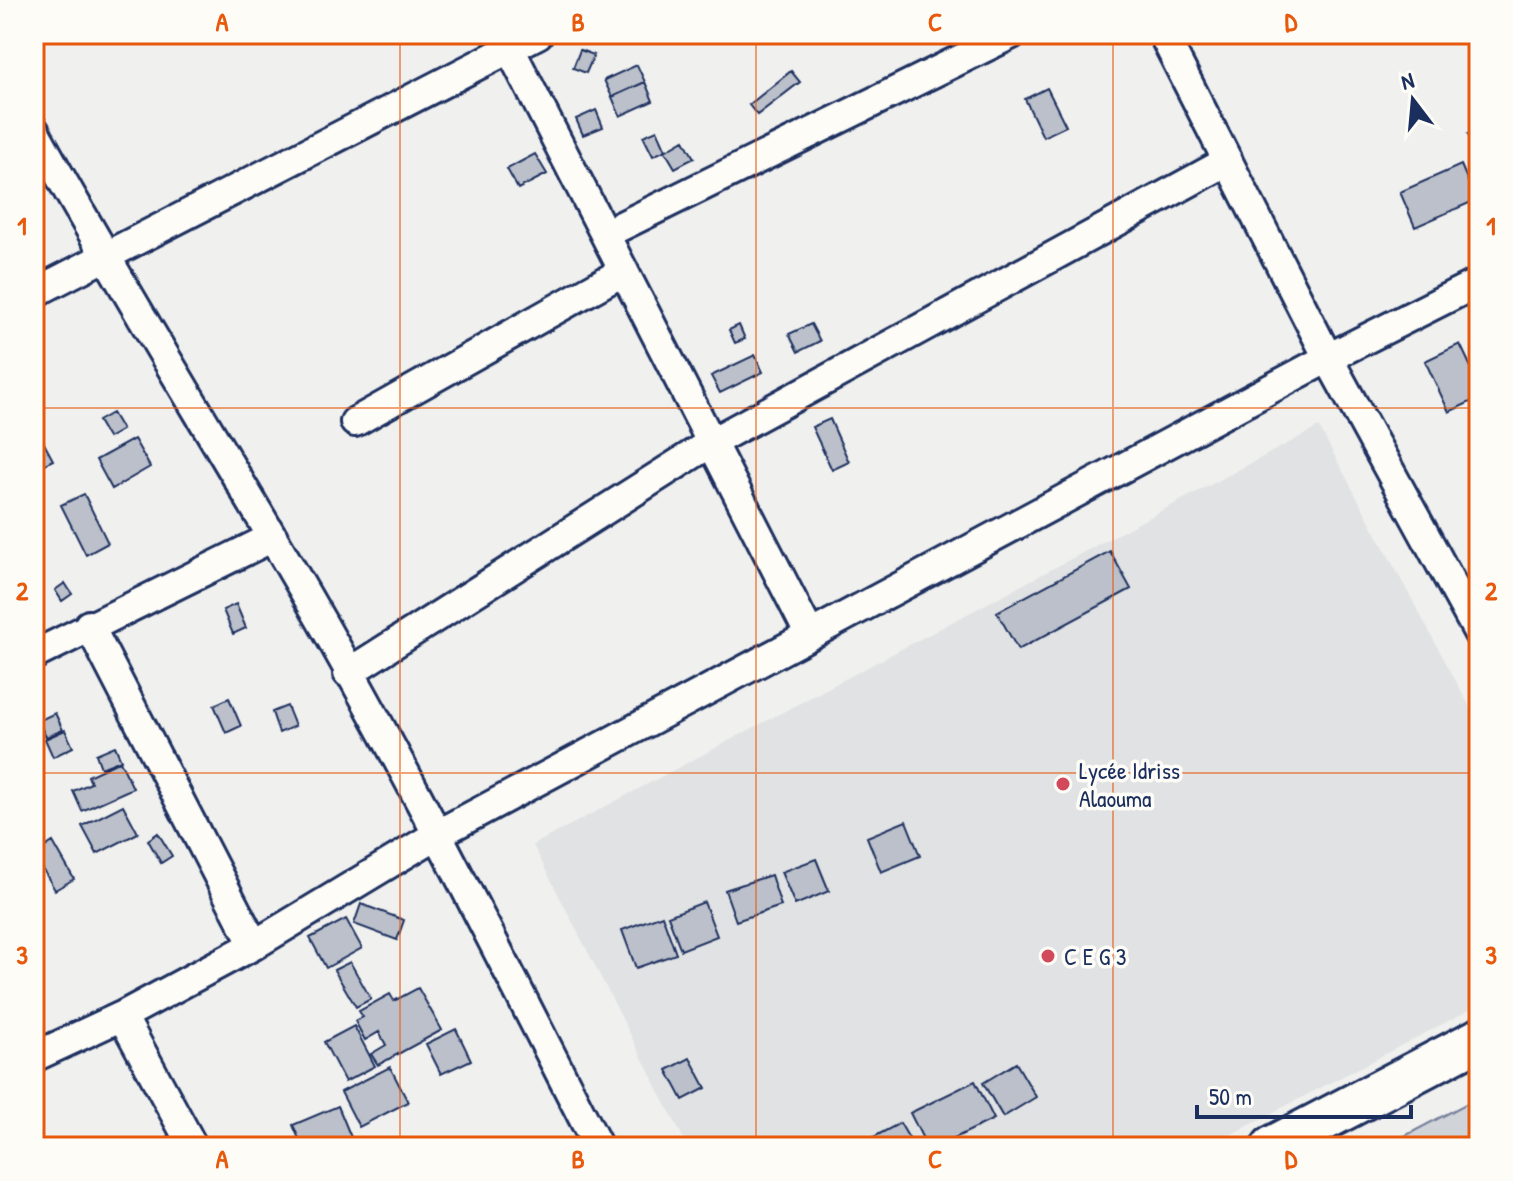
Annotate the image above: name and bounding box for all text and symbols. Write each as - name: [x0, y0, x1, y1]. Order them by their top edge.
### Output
- text: A: [216, 4, 229, 39]
- text: B: [571, 4, 585, 39]
- text: C: [928, 4, 942, 39]
- text: D: [1285, 4, 1298, 39]
- north arrow: [1373, 60, 1453, 140]
- text: N: [1398, 65, 1418, 97]
- text: 1: [17, 208, 27, 243]
- text: 1: [1486, 208, 1496, 243]
- text: 2: [16, 573, 29, 608]
- text: 2: [1485, 573, 1498, 608]
- place label: Lycée Idriss Alaouma: [1079, 754, 1180, 814]
- marker: Lycée Idriss Alaouma: [1054, 775, 1072, 793]
- text: 3: [16, 937, 28, 972]
- text: 3: [1485, 937, 1497, 972]
- place label: C E G 3: [1064, 940, 1127, 972]
- marker: C E G 3: [1039, 947, 1057, 965]
- scale bar: [1197, 1069, 1411, 1119]
- text: 50 m: [1209, 1080, 1252, 1112]
- text: A: [216, 1141, 229, 1176]
- text: B: [571, 1141, 585, 1176]
- text: C: [928, 1141, 942, 1176]
- text: D: [1285, 1141, 1298, 1176]

